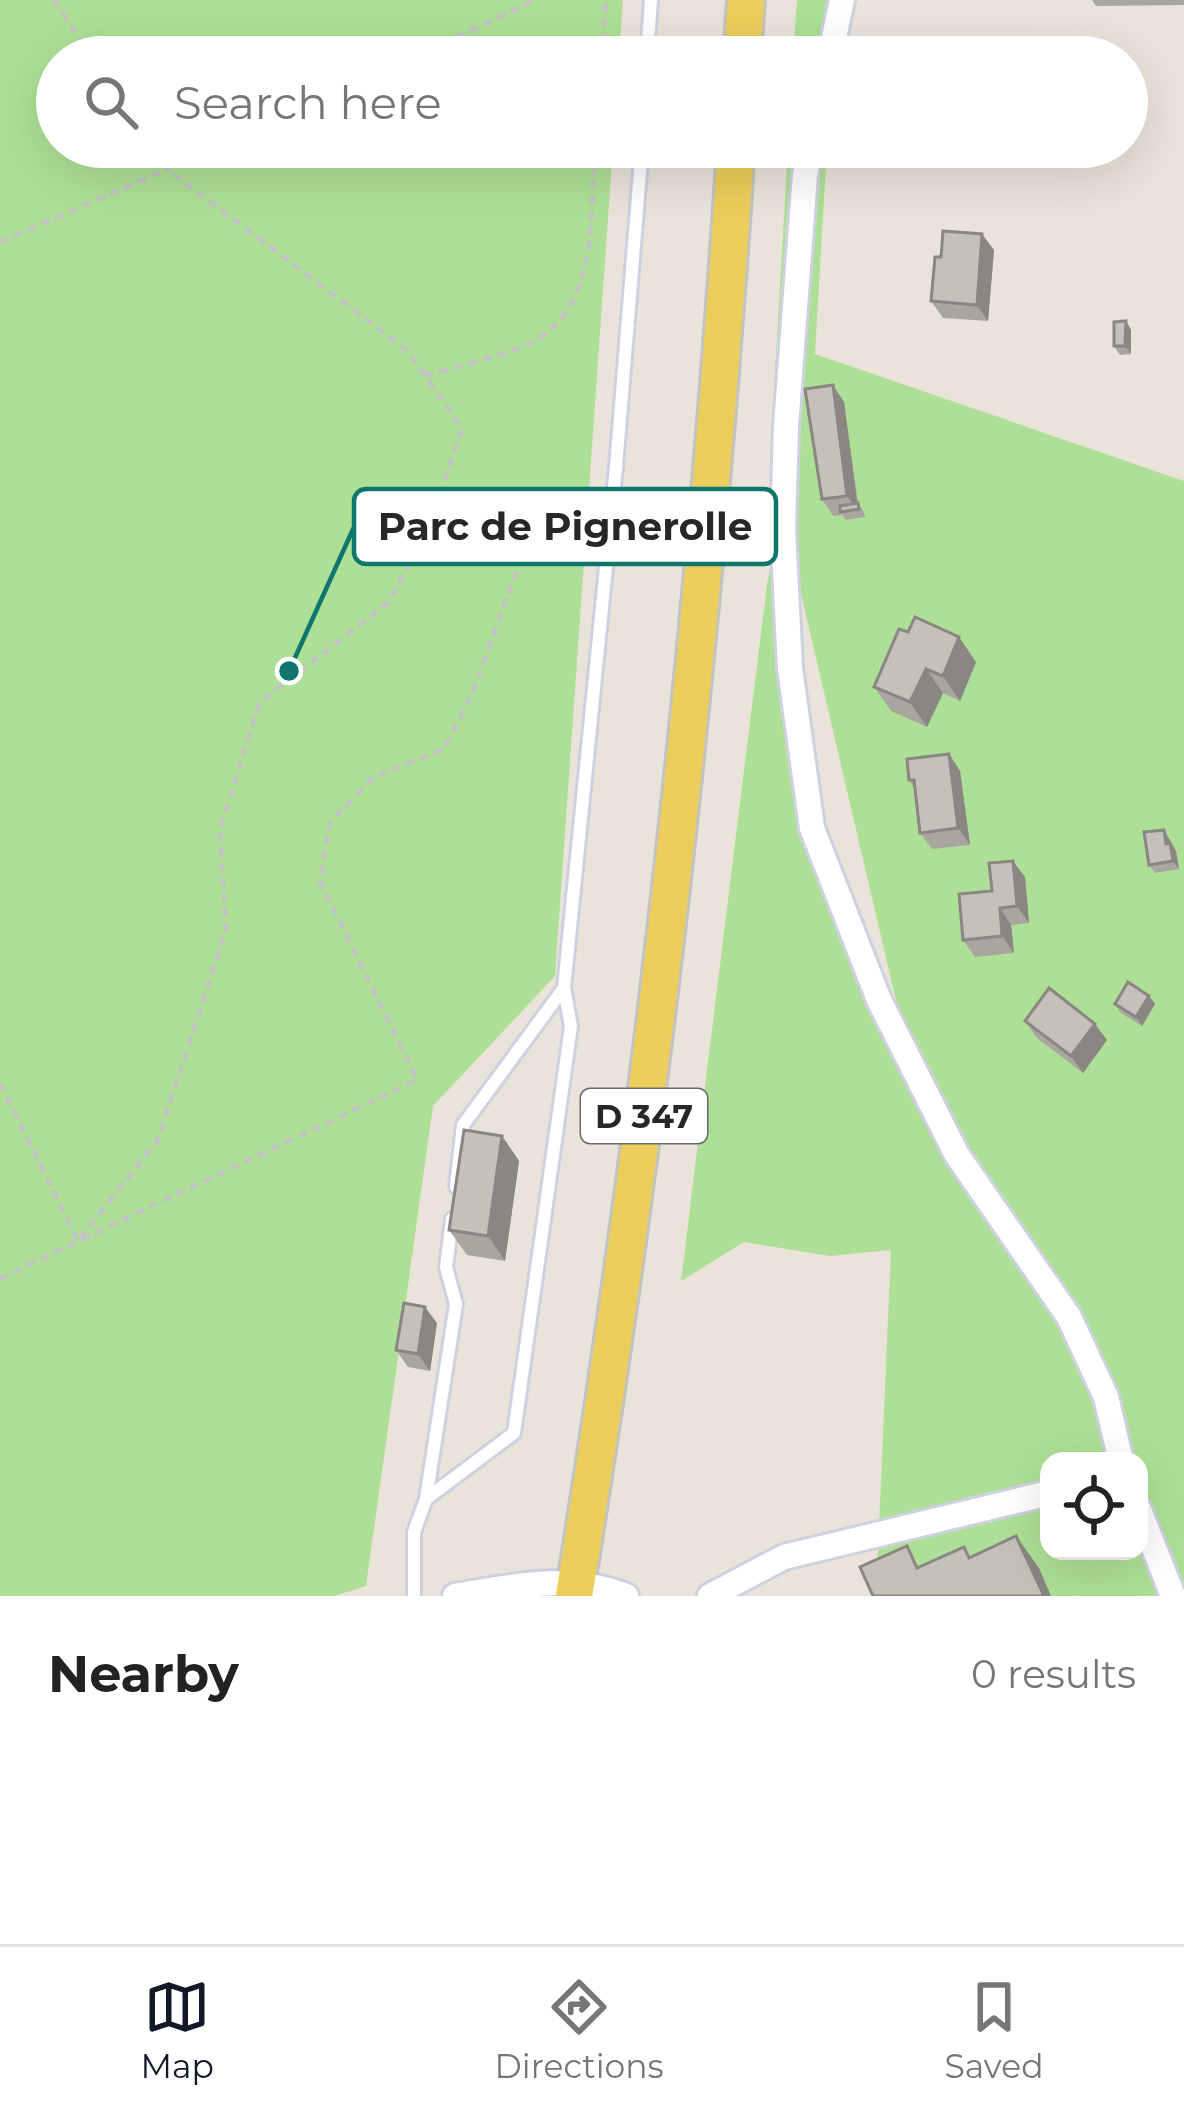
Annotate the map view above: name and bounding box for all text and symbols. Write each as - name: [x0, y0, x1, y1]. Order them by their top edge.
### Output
- search box: [36, 36, 1148, 168]
- icon: search: [78, 69, 144, 135]
- text: Search here: [174, 75, 442, 130]
- callout: Parc de Pignerolle: [354, 489, 776, 564]
- text: Parc de Pignerolle: [378, 502, 752, 550]
- road number: D 347: [581, 1089, 707, 1143]
- map controls: [1040, 1452, 1148, 1560]
- button: locate: [1040, 1452, 1148, 1560]
- text: Nearby: [48, 1643, 239, 1705]
- text: 0 results: [971, 1650, 1136, 1698]
- tab: Map: [140, 1974, 214, 2086]
- tab: Directions: [495, 1974, 664, 2086]
- tab: Saved: [944, 1974, 1044, 2086]

